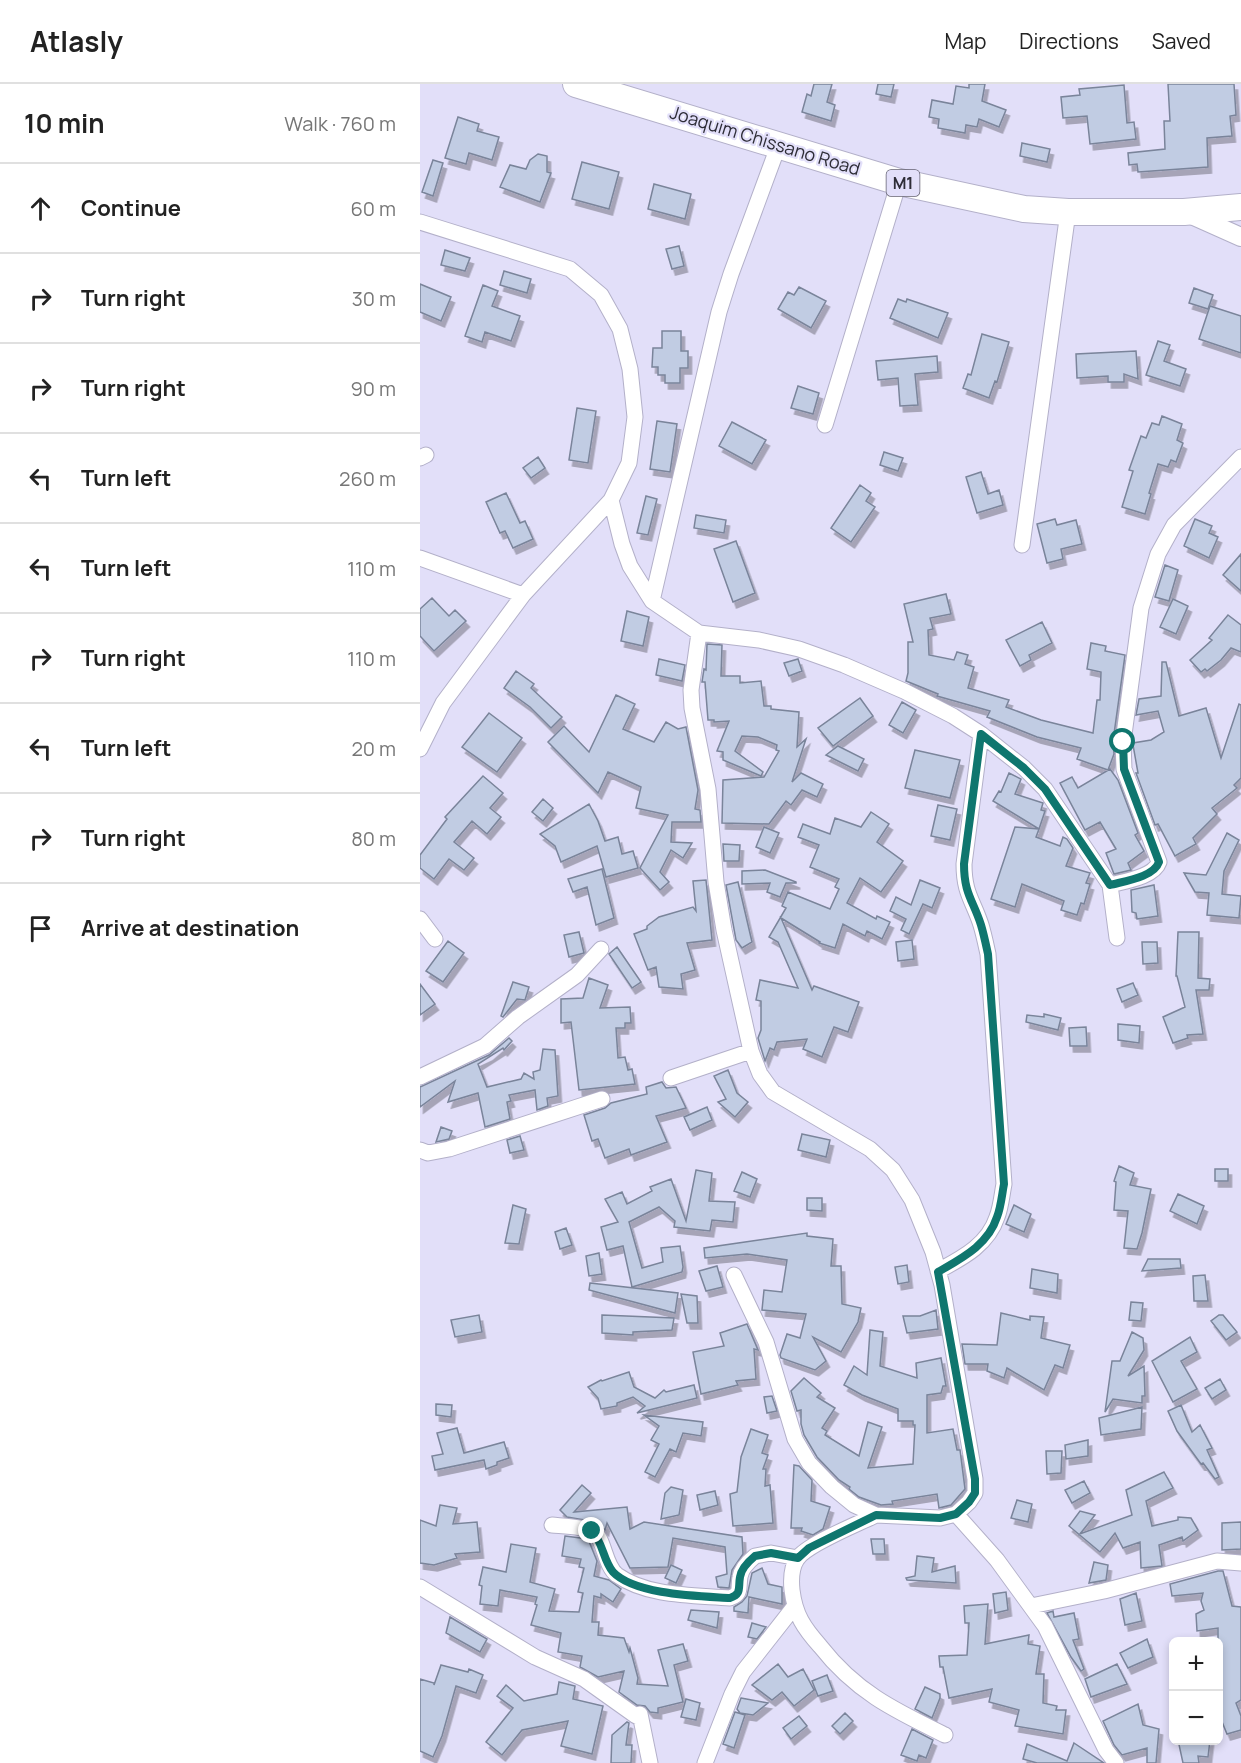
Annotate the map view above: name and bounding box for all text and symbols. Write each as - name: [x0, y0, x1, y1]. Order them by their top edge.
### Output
- text: Atlasly: [30, 22, 123, 60]
- text: Map: [945, 27, 986, 55]
- text: Directions: [1019, 27, 1119, 55]
- text: Saved: [1152, 27, 1211, 55]
- street label: Joaquim Chissano Road: [667, 100, 863, 180]
- text: 10 min: [24, 105, 105, 141]
- text: Walk · 760 m: [284, 110, 396, 137]
- road number: M1: [886, 170, 920, 196]
- icon: ahead: [24, 192, 57, 225]
- text: Continue: [81, 193, 181, 223]
- text: 60 m: [350, 195, 396, 222]
- icon: right: [24, 282, 57, 315]
- text: Turn right: [81, 283, 186, 313]
- text: 30 m: [352, 285, 396, 312]
- icon: right: [24, 372, 57, 405]
- text: Turn right: [81, 373, 186, 403]
- text: 90 m: [350, 375, 396, 402]
- icon: left: [24, 462, 57, 495]
- text: Turn left: [81, 463, 171, 493]
- text: 260 m: [339, 465, 396, 492]
- icon: left: [24, 552, 57, 585]
- text: Turn left: [81, 553, 171, 583]
- text: 110 m: [347, 555, 396, 582]
- icon: right: [24, 642, 57, 675]
- text: Turn right: [81, 643, 186, 673]
- text: 110 m: [347, 645, 396, 672]
- route start: [1109, 728, 1135, 754]
- icon: left: [24, 732, 57, 765]
- text: Turn left: [81, 733, 171, 763]
- text: 20 m: [351, 735, 396, 762]
- icon: right: [24, 822, 57, 855]
- text: Turn right: [81, 823, 186, 853]
- text: 80 m: [351, 825, 396, 852]
- icon: arrive: [24, 912, 57, 945]
- text: Arrive at destination: [81, 913, 299, 943]
- route end: [578, 1517, 604, 1543]
- map controls: [1169, 1637, 1223, 1745]
- button: +: [1169, 1637, 1223, 1691]
- button: −: [1169, 1691, 1223, 1745]

